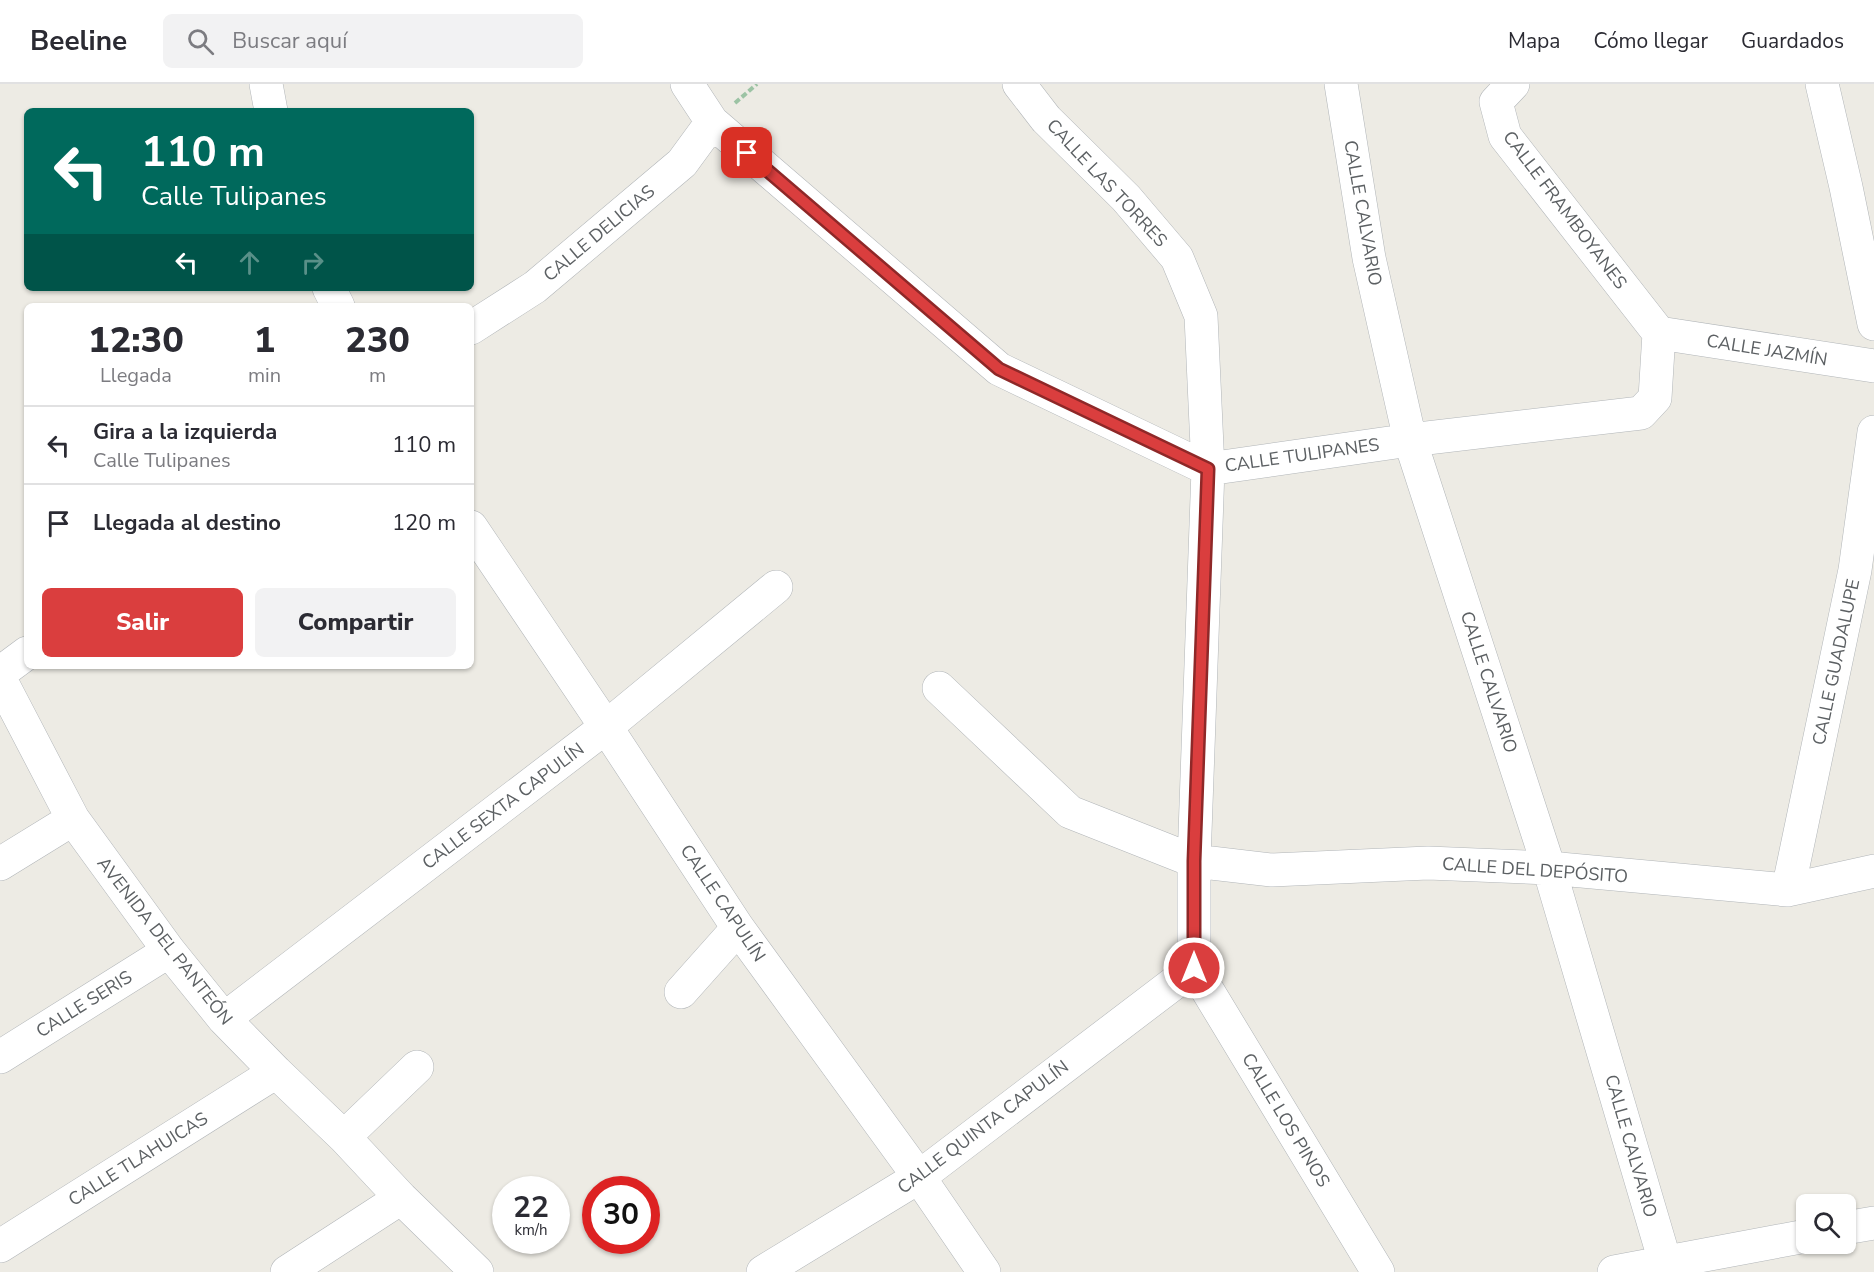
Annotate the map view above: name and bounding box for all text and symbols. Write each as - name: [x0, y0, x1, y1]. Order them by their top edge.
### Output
- search box: [163, 14, 583, 68]
- text: Beeline: [30, 22, 127, 60]
- icon: search: [184, 25, 217, 58]
- text: Buscar aquí: [232, 26, 347, 56]
- text: Mapa: [1508, 27, 1560, 55]
- text: Cómo llegar: [1593, 27, 1708, 55]
- text: Guardados: [1741, 27, 1844, 55]
- street label: CALLE LAS TORRES: [1041, 114, 1173, 252]
- text: 110 m: [141, 124, 265, 181]
- street label: CALLE FRAMBOYANES: [1498, 126, 1632, 294]
- pin: [721, 127, 772, 178]
- icon: left: [42, 132, 120, 210]
- icon: arrive: [730, 136, 763, 169]
- street label: CALLE CALVARIO: [1338, 138, 1388, 288]
- text: Calle Tulipanes: [141, 178, 327, 215]
- street label: CALLE DELICIAS: [538, 179, 660, 287]
- icon: left: [170, 246, 203, 279]
- icon: ahead: [233, 246, 266, 279]
- icon: right: [296, 246, 329, 279]
- text: 12:30: [88, 316, 184, 365]
- text: 1: [254, 316, 275, 365]
- text: 230: [345, 316, 410, 365]
- street label: CALLE JAZMÍN: [1705, 329, 1829, 371]
- text: Llegada: [100, 362, 172, 389]
- text: min: [248, 362, 281, 389]
- text: m: [369, 362, 386, 389]
- text: Gira a la izquierda: [93, 417, 277, 447]
- icon: left: [42, 429, 75, 462]
- text: 110 m: [392, 430, 456, 460]
- street label: CALLE TULIPANES: [1223, 432, 1381, 478]
- text: Calle Tulipanes: [93, 447, 231, 474]
- icon: arrive: [42, 507, 75, 540]
- text: Llegada al destino: [93, 508, 281, 538]
- text: 120 m: [392, 508, 456, 538]
- street label: CALLE GUADALUPE: [1807, 577, 1865, 747]
- button: Salir: [42, 588, 243, 657]
- button: Compartir: [255, 588, 456, 657]
- street label: CALLE CALVARIO: [1455, 608, 1523, 756]
- street label: CALLE SEXTA CAPULÍN: [417, 737, 589, 875]
- street label: CALLE CAPULÍN: [675, 840, 771, 966]
- street label: AVENIDA DEL PANTEÓN: [92, 852, 238, 1030]
- street label: CALLE DEL DEPÓSITO: [1441, 852, 1629, 888]
- position arrow: [1162, 936, 1226, 1000]
- street label: CALLE SERIS: [31, 965, 137, 1043]
- street label: CALLE LOS PINOS: [1236, 1049, 1336, 1191]
- street label: CALLE QUINTA CAPULÍN: [892, 1055, 1074, 1199]
- street label: CALLE CALVARIO: [1599, 1072, 1663, 1220]
- street label: CALLE TLAHUICAS: [64, 1106, 212, 1212]
- speed limit sign: 30: [582, 1176, 660, 1254]
- text: 22: [513, 1187, 549, 1228]
- map controls: [1796, 1194, 1856, 1254]
- button: search: [1796, 1194, 1856, 1254]
- text: km/h: [514, 1220, 548, 1240]

